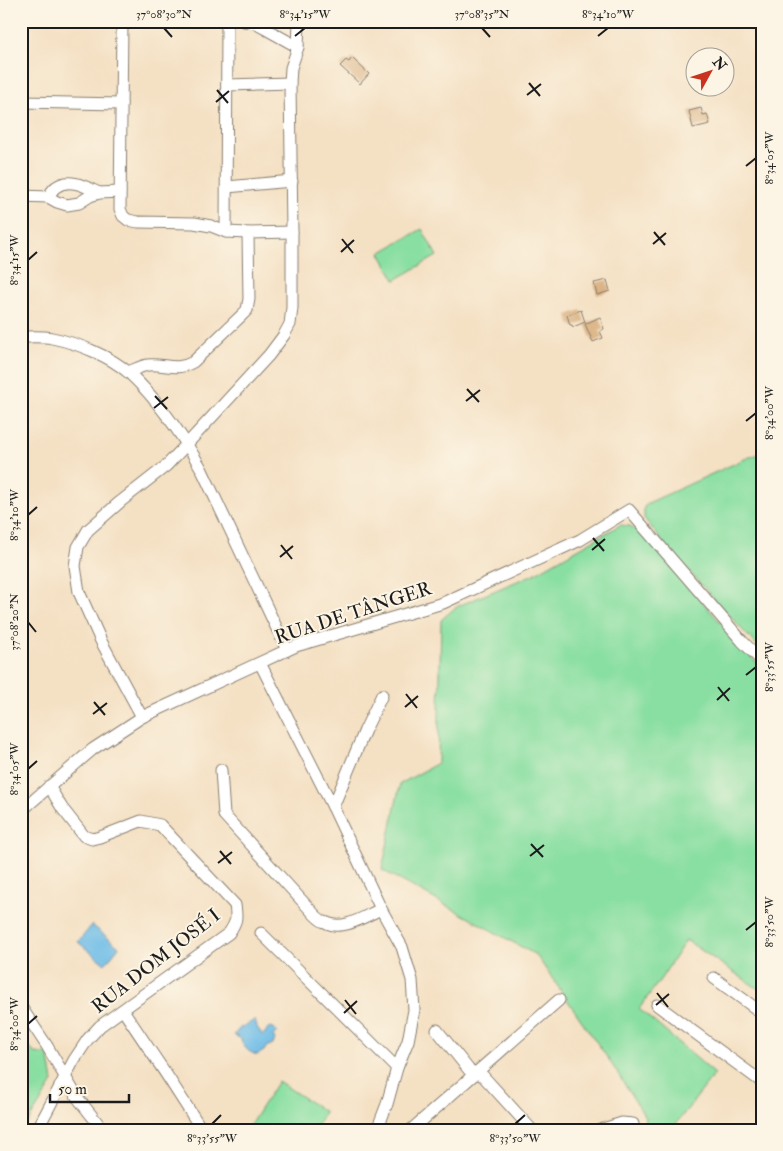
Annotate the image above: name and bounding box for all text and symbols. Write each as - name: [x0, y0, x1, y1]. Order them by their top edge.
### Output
- text: 37°08'30"N: [136, 7, 192, 22]
- text: 8°34'15"W: [280, 7, 331, 22]
- text: 37°08'35"N: [454, 7, 510, 22]
- text: 8°34'10"W: [582, 7, 635, 22]
- north arrow: [686, 48, 736, 98]
- text: N: [708, 53, 730, 75]
- text: 8°34'05"W: [762, 131, 777, 184]
- text: 8°34'15"W: [7, 234, 22, 285]
- text: 8°34'00"W: [762, 385, 777, 440]
- text: 8°34'10"W: [7, 488, 22, 541]
- street label: RUA DE TÂNGER: [271, 575, 435, 650]
- text: 37°08'20"N: [7, 593, 22, 651]
- text: 8°33'55"W: [762, 641, 777, 692]
- text: 8°34'05"W: [7, 742, 22, 795]
- text: 8°33'50"W: [762, 896, 777, 947]
- street label: RUA DOM JOSÉ I: [86, 902, 225, 1019]
- text: 8°34'00"W: [7, 996, 22, 1051]
- scale bar: [50, 1071, 129, 1103]
- text: 50 m: [58, 1080, 87, 1099]
- text: 8°33'55"W: [187, 1131, 238, 1146]
- text: 8°33'50"W: [490, 1131, 541, 1146]

